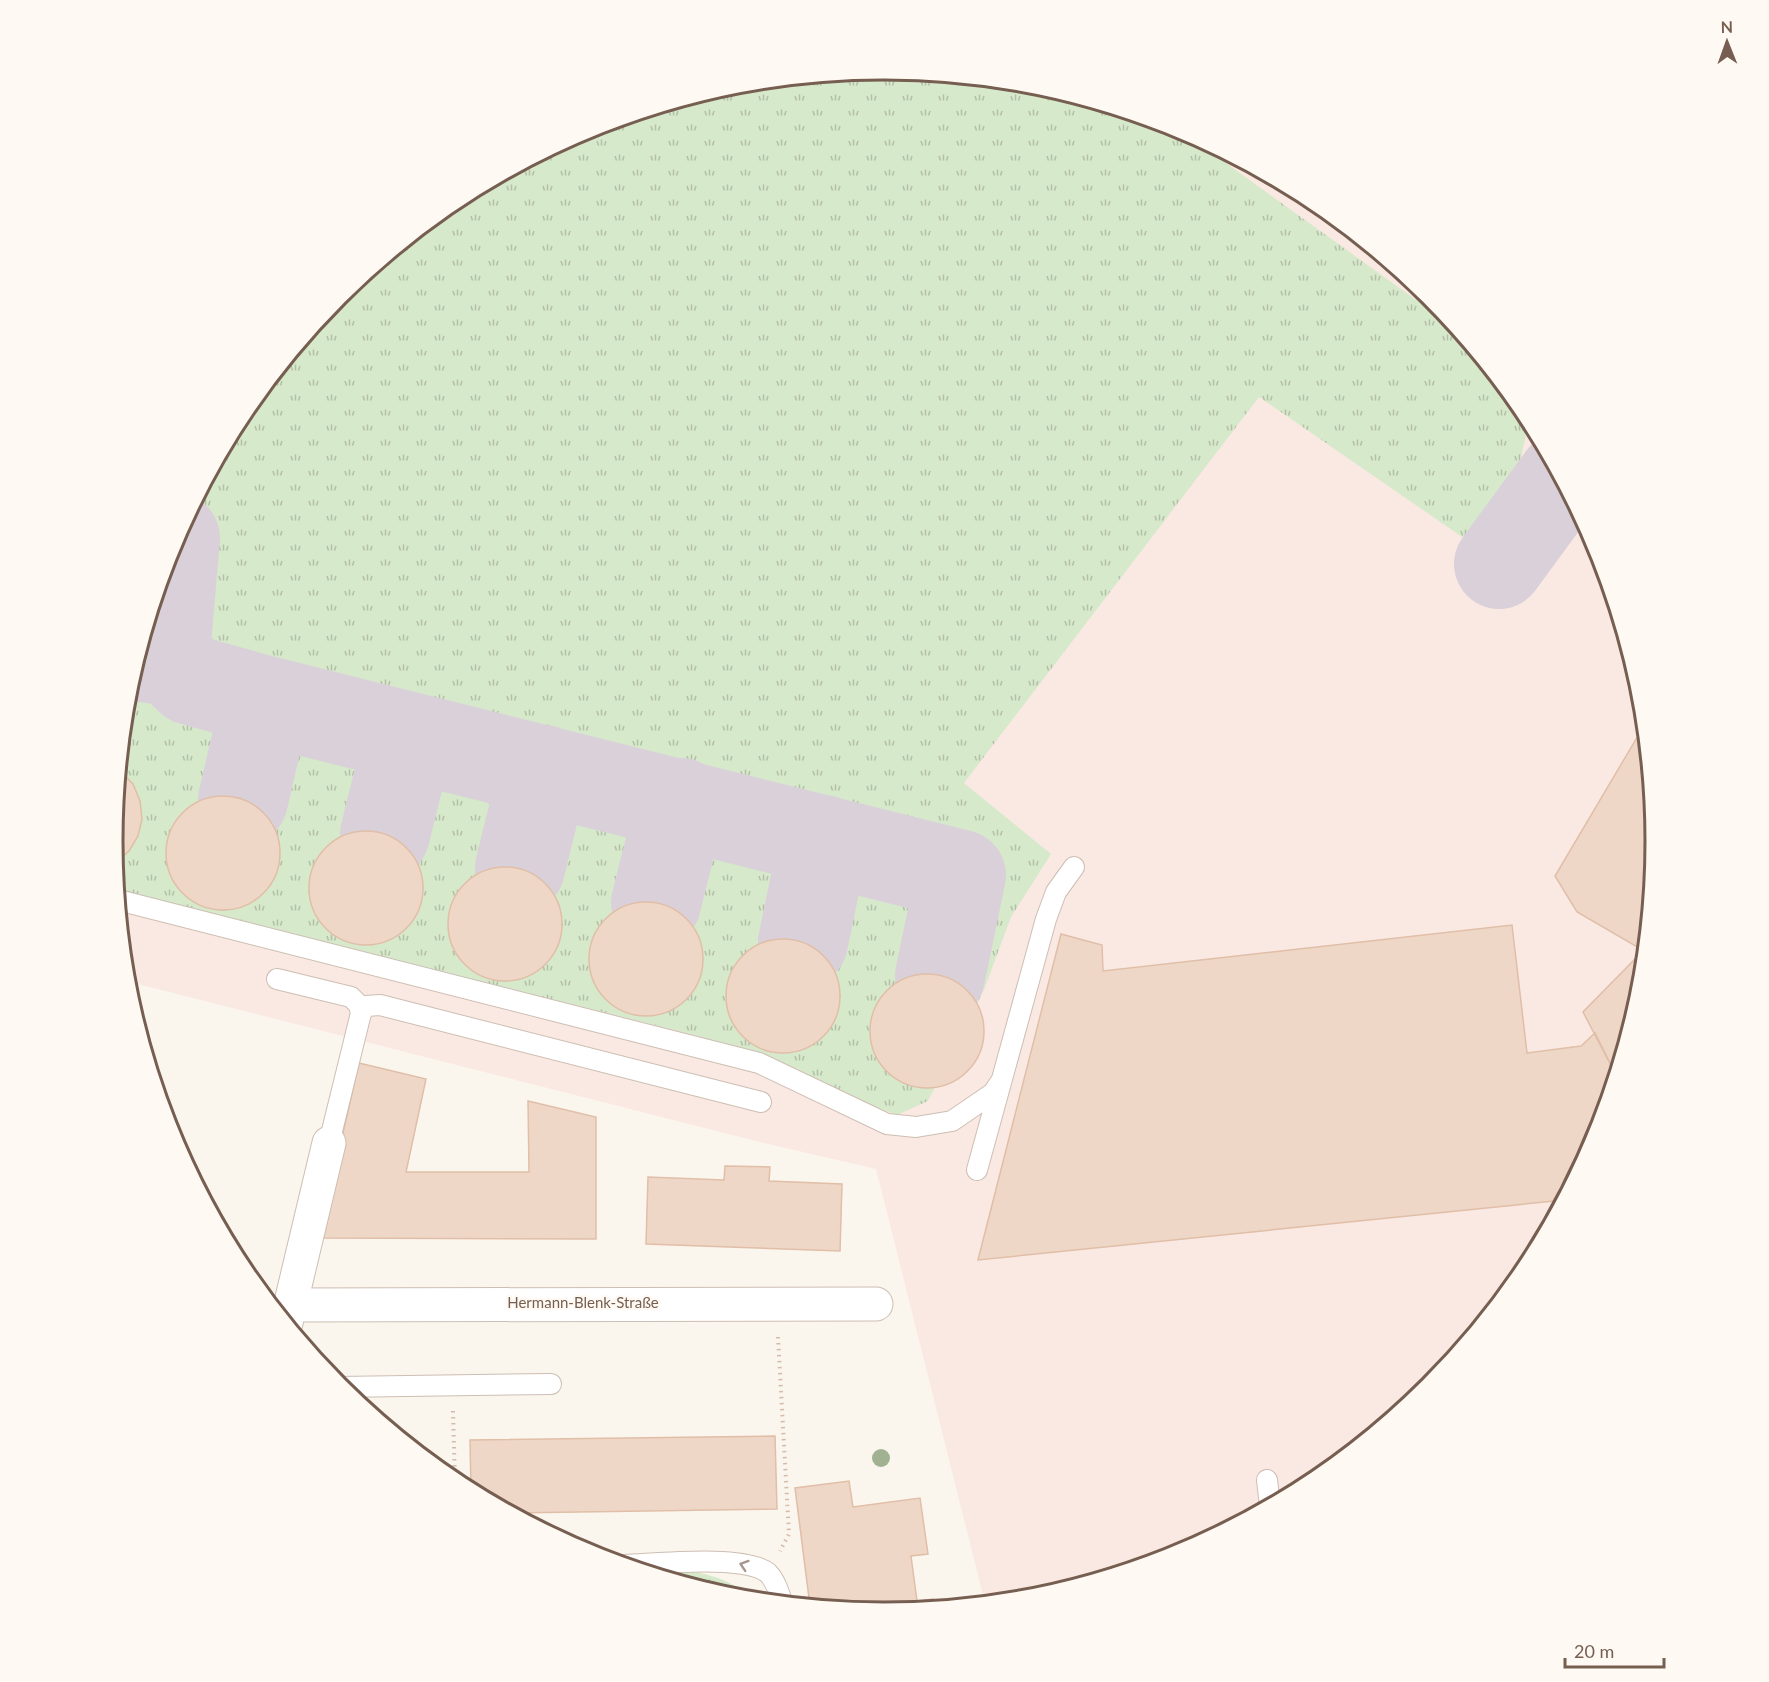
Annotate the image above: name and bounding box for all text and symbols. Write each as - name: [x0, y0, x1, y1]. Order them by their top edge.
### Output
- north arrow: [1697, 12, 1757, 72]
- text: N: [1720, 17, 1733, 36]
- street label: Hermann-Blenk-Straße: [507, 1293, 659, 1311]
- one-way arrow: [739, 1560, 750, 1572]
- scale bar: [1565, 1631, 1664, 1669]
- text: 20 m: [1574, 1640, 1614, 1662]

